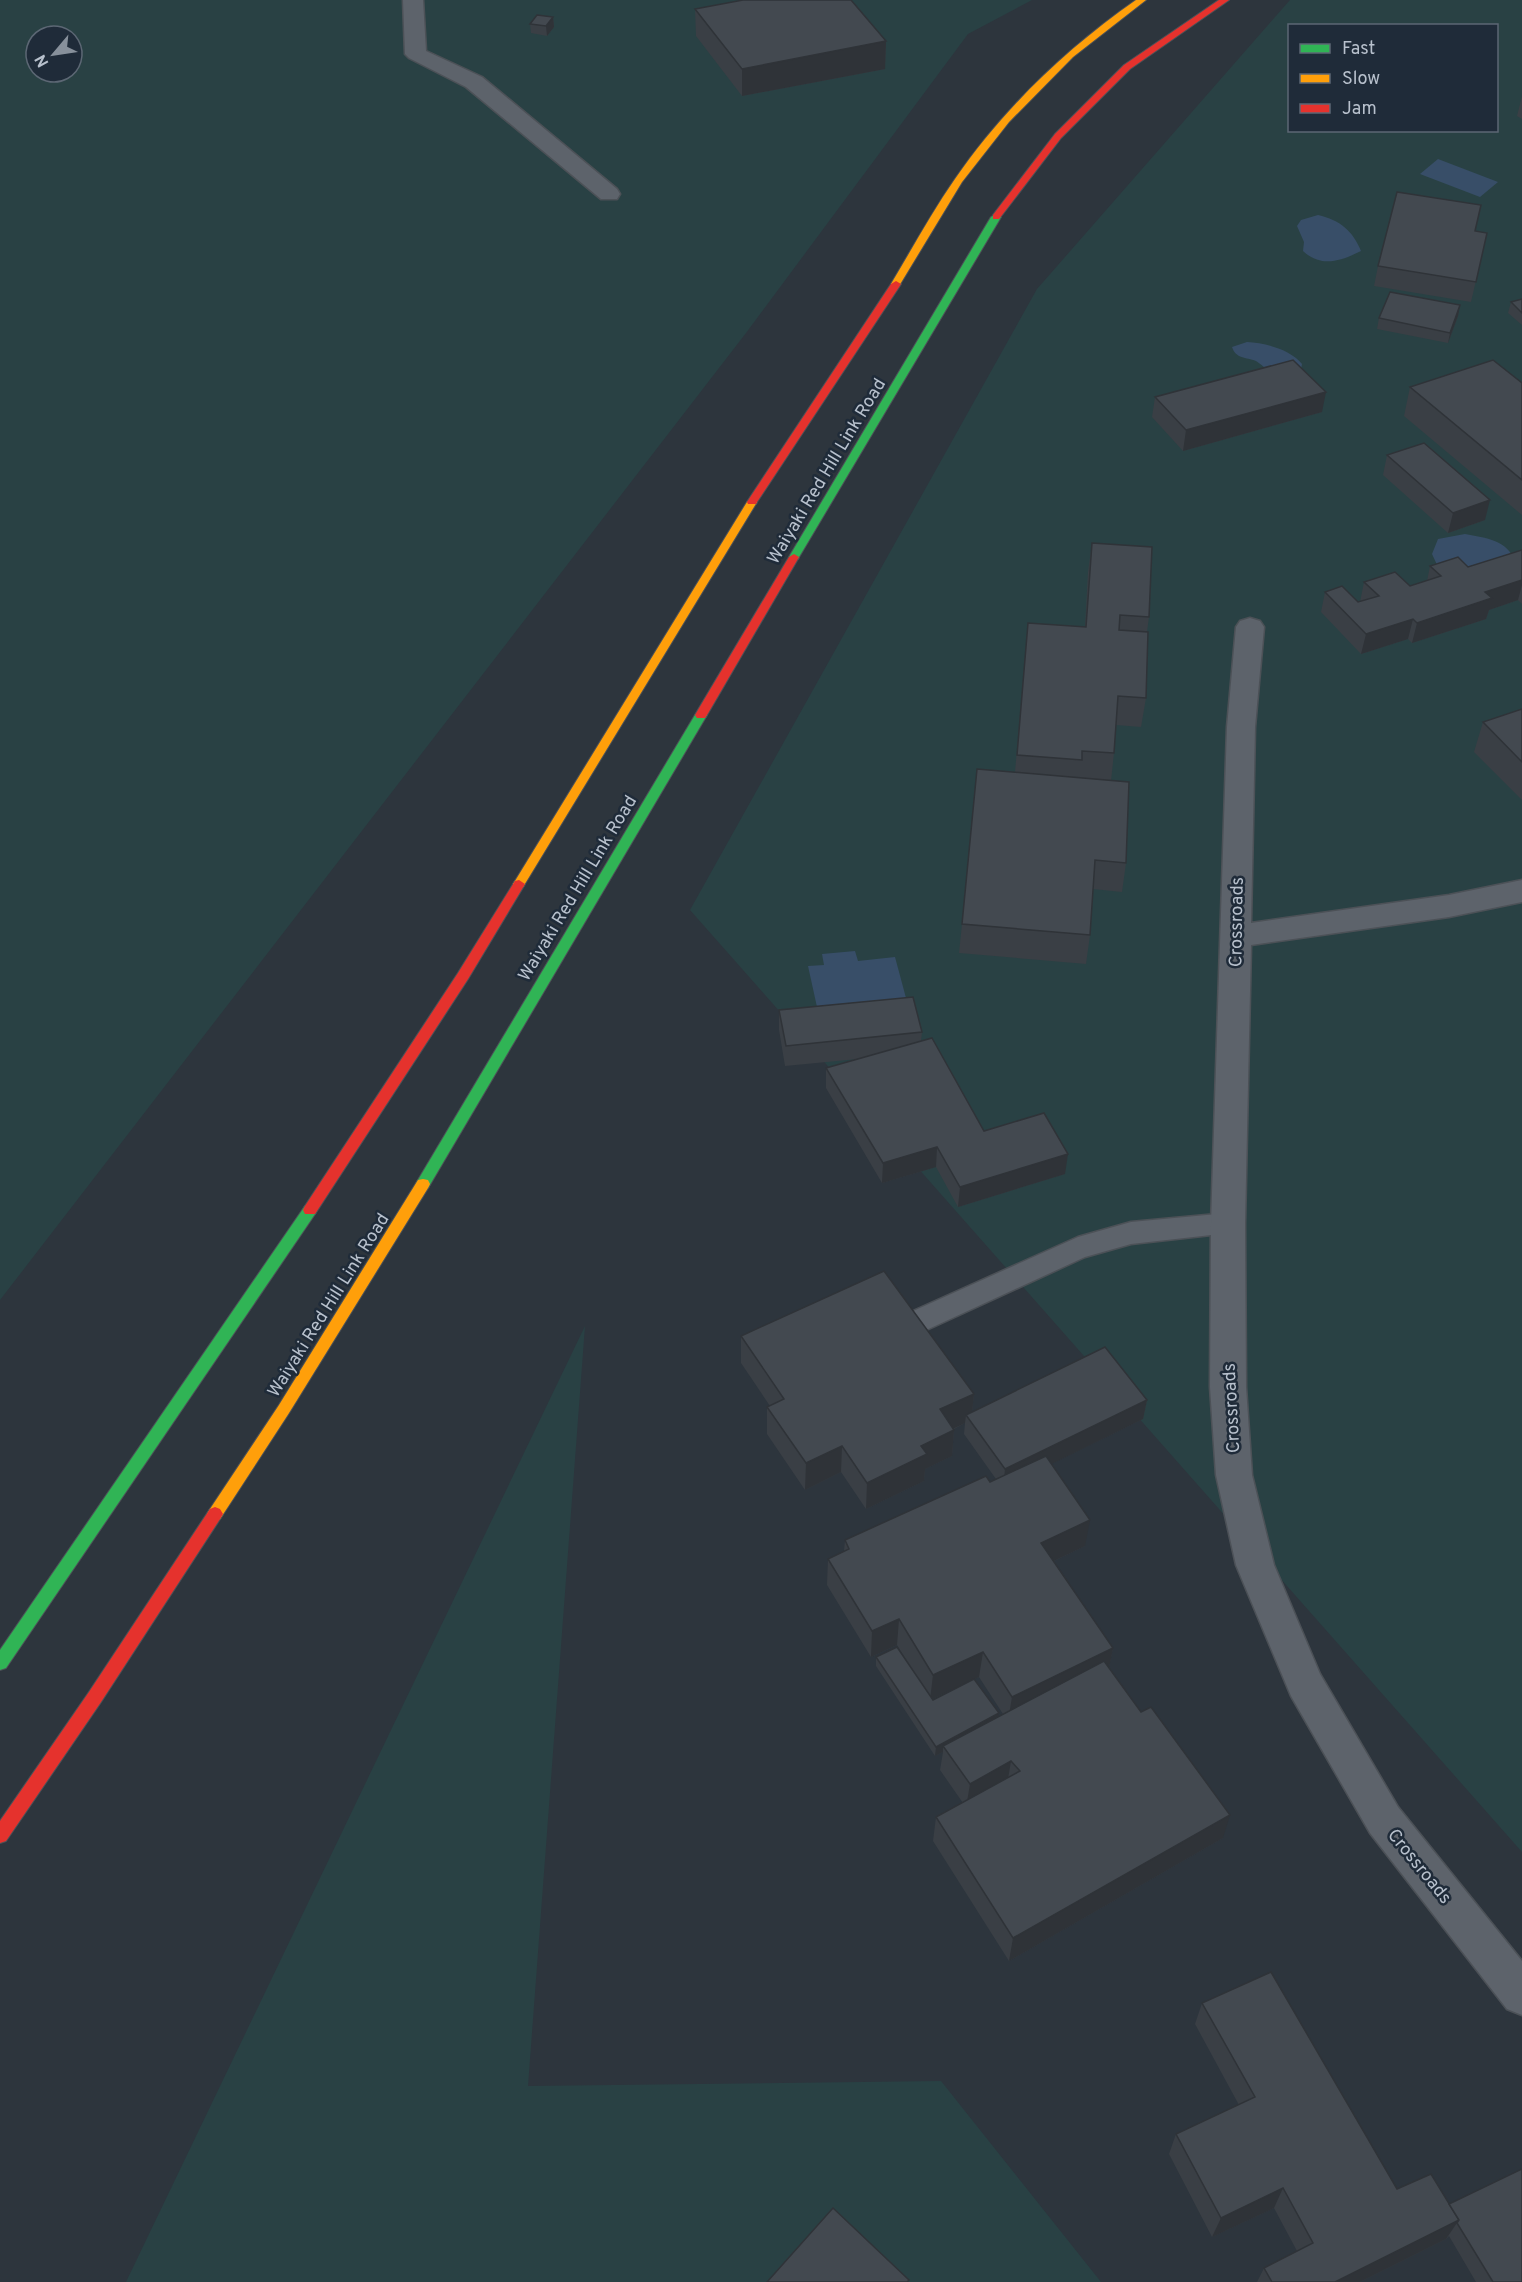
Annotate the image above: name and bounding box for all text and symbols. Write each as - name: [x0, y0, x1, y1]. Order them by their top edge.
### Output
- north arrow: [24, 24, 84, 84]
- legend: [1288, 24, 1498, 132]
- text: Fast: [1342, 38, 1375, 61]
- text: N: [31, 50, 54, 70]
- text: Slow: [1342, 68, 1380, 91]
- text: Jam: [1342, 98, 1377, 121]
- street label: Waiyaki Red Hill Link Road: [763, 375, 892, 569]
- street label: Waiyaki Red Hill Link Road: [514, 792, 643, 986]
- street label: Crossroads: [1225, 877, 1250, 967]
- street label: Waiyaki Red Hill Link Road: [263, 1210, 395, 1402]
- street label: Crossroads: [1219, 1362, 1246, 1454]
- street label: Crossroads: [1382, 1825, 1456, 1909]

